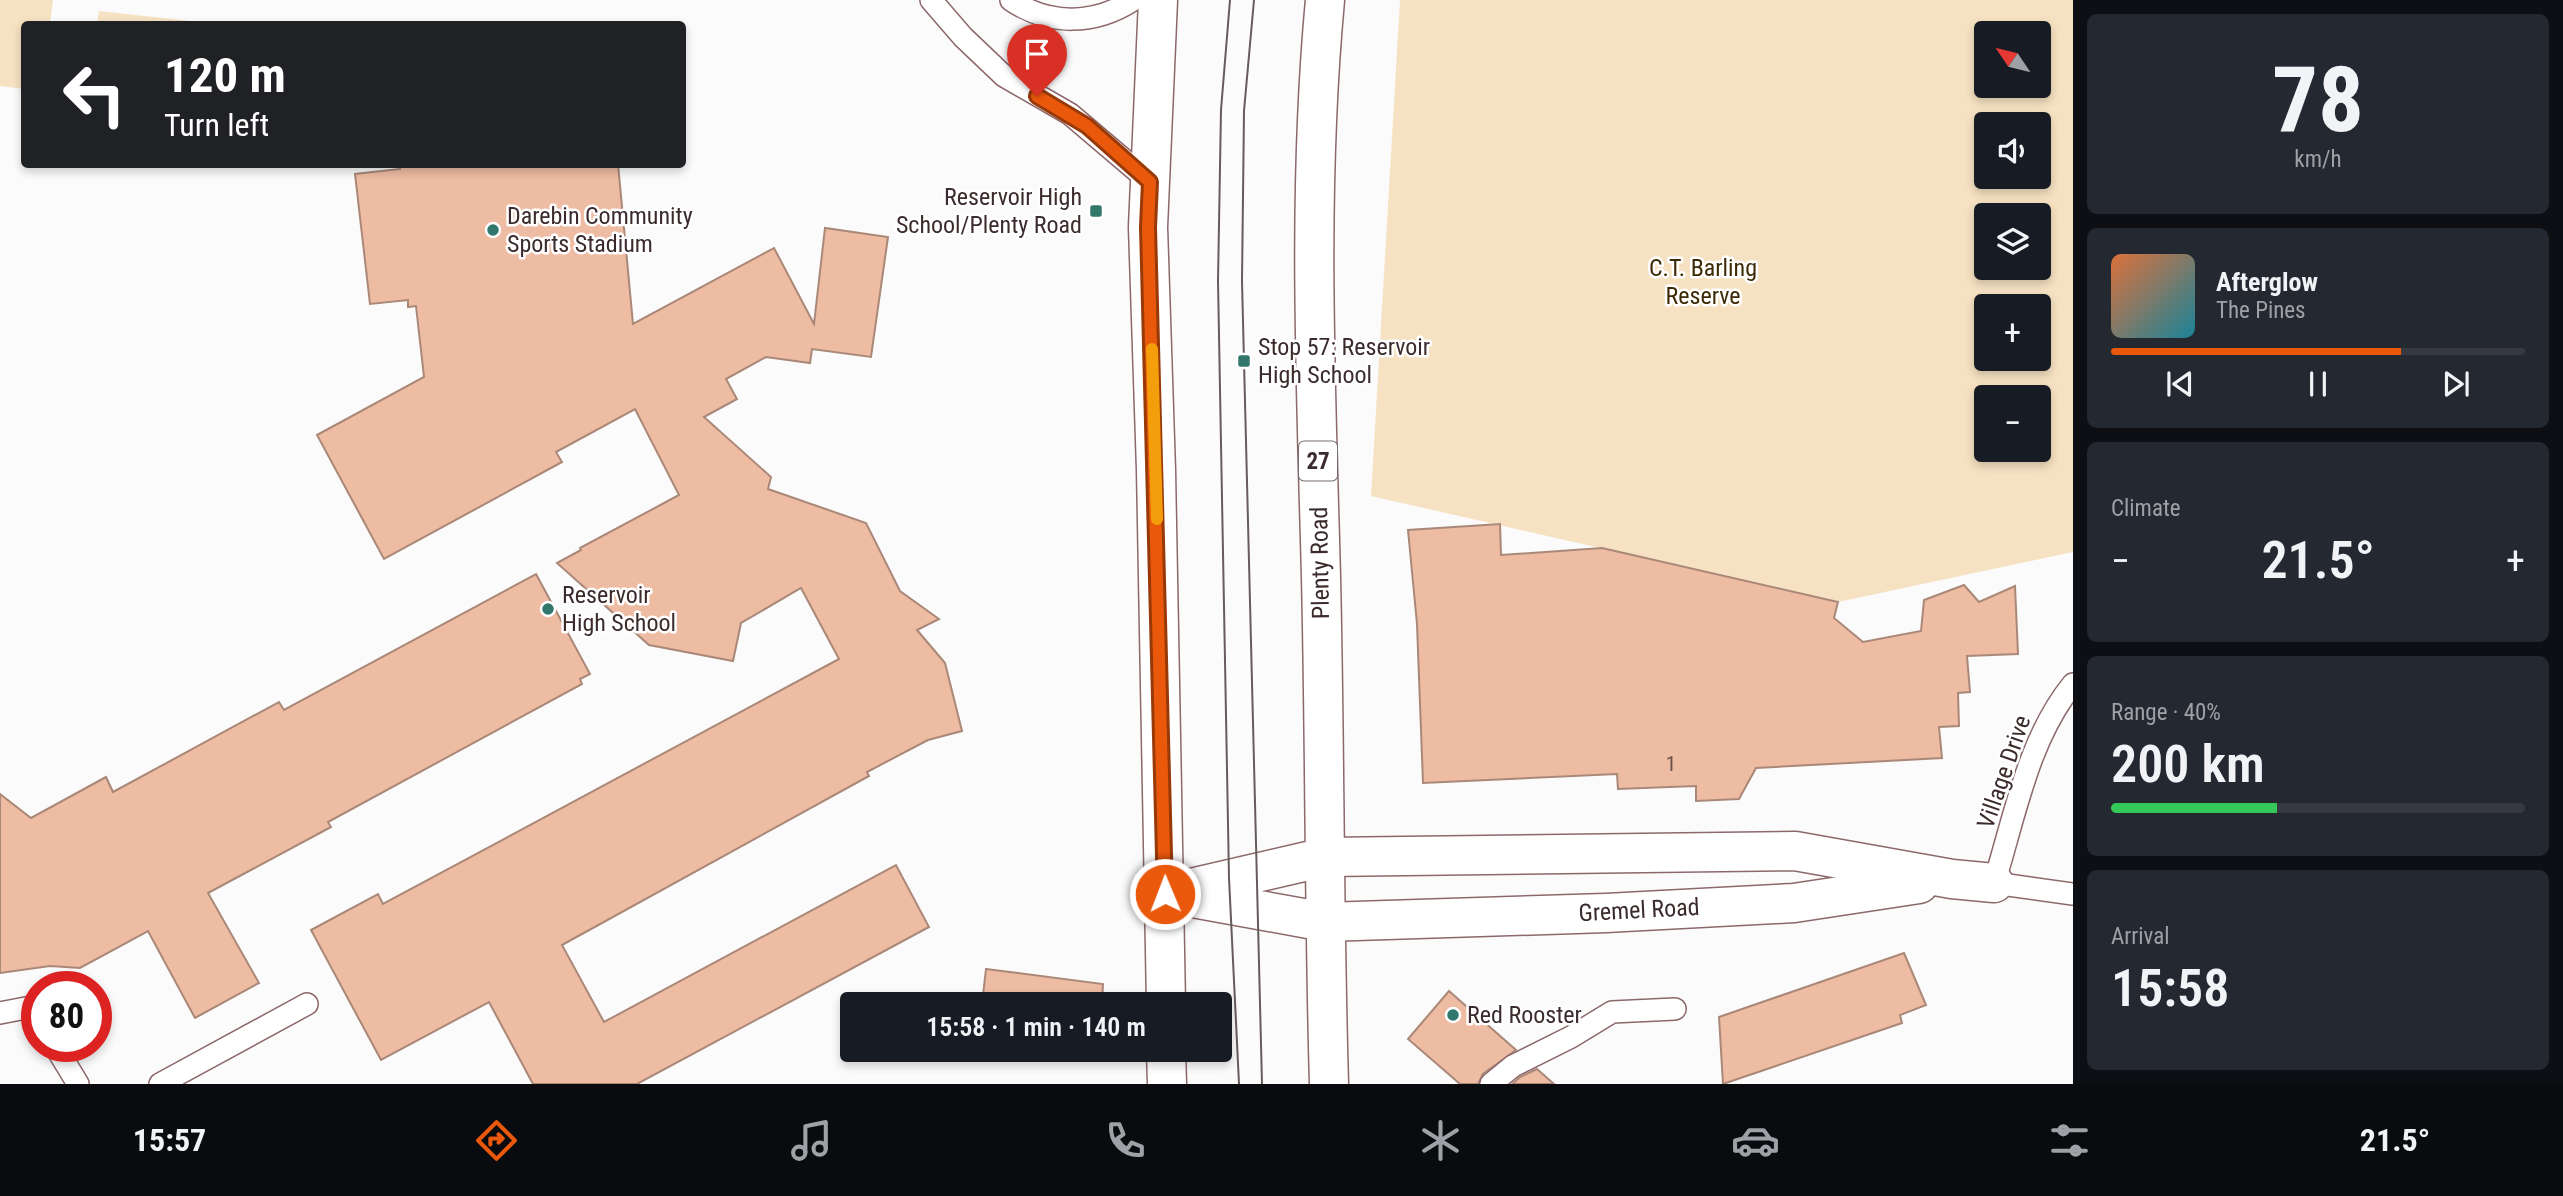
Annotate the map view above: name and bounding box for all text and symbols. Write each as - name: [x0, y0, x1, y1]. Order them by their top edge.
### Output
- north arrow: [1974, 21, 2051, 98]
- map controls: [1974, 21, 2051, 462]
- pin: [1007, 24, 1067, 96]
- icon: arrive: [1018, 35, 1056, 73]
- text: 120 m: [164, 47, 286, 104]
- text: 78: [2272, 47, 2364, 153]
- icon: left: [49, 49, 140, 140]
- text: Turn left: [164, 106, 269, 144]
- button: sound: [1974, 112, 2051, 189]
- text: km/h: [2294, 146, 2342, 173]
- place label: Reservoir High School/Plenty Road: [896, 183, 1082, 239]
- place label: Darebin Community Sports Stadium: [507, 202, 693, 258]
- marker: Reservoir High School/Plenty Road: [1088, 203, 1104, 219]
- button: layers: [1974, 203, 2051, 280]
- marker: Darebin Community Sports Stadium: [485, 222, 501, 238]
- park label: C.T. Barling Reserve: [1649, 254, 1757, 310]
- text: Afterglow: [2216, 267, 2318, 297]
- button: +: [1974, 294, 2051, 371]
- text: The Pines: [2216, 297, 2306, 324]
- place label: Stop 57: Reservoir High School: [1258, 333, 1430, 389]
- marker: Stop 57: Reservoir High School: [1236, 353, 1252, 369]
- icon: previous: [2161, 365, 2199, 403]
- icon: pause: [2299, 365, 2337, 403]
- icon: next: [2437, 365, 2475, 403]
- button: −: [1974, 385, 2051, 462]
- road number: 27: [1299, 442, 1337, 481]
- text: Climate: [2111, 495, 2181, 522]
- street label: Plenty Road: [1305, 507, 1335, 619]
- text: 21.5°: [2261, 530, 2375, 591]
- text: −: [2111, 539, 2130, 583]
- text: +: [2506, 539, 2525, 583]
- place label: Reservoir High School: [562, 581, 676, 637]
- marker: Reservoir High School: [540, 601, 556, 617]
- text: Range · 40%: [2111, 699, 2221, 726]
- street label: Village Drive: [1972, 712, 2036, 832]
- text: 200 km: [2111, 734, 2265, 795]
- house number: 1: [1666, 752, 1676, 776]
- position arrow: [1128, 857, 1202, 931]
- street label: Gremel Road: [1578, 893, 1700, 927]
- text: Arrival: [2111, 923, 2170, 950]
- text: 15:58: [2111, 958, 2229, 1019]
- speed limit sign: 80: [21, 971, 112, 1062]
- place label: Red Rooster: [1467, 1001, 1582, 1029]
- marker: Red Rooster: [1445, 1007, 1461, 1023]
- text: 15:58 · 1 min · 140 m: [926, 1012, 1146, 1042]
- icon: directions: [472, 1116, 521, 1165]
- icon: music: [787, 1116, 836, 1165]
- icon: phone: [1101, 1116, 1150, 1165]
- icon: climate: [1416, 1116, 1465, 1165]
- icon: car: [1731, 1116, 1780, 1165]
- icon: filters: [2045, 1116, 2094, 1165]
- text: 15:57: [133, 1121, 206, 1159]
- text: 21.5°: [2360, 1121, 2430, 1159]

